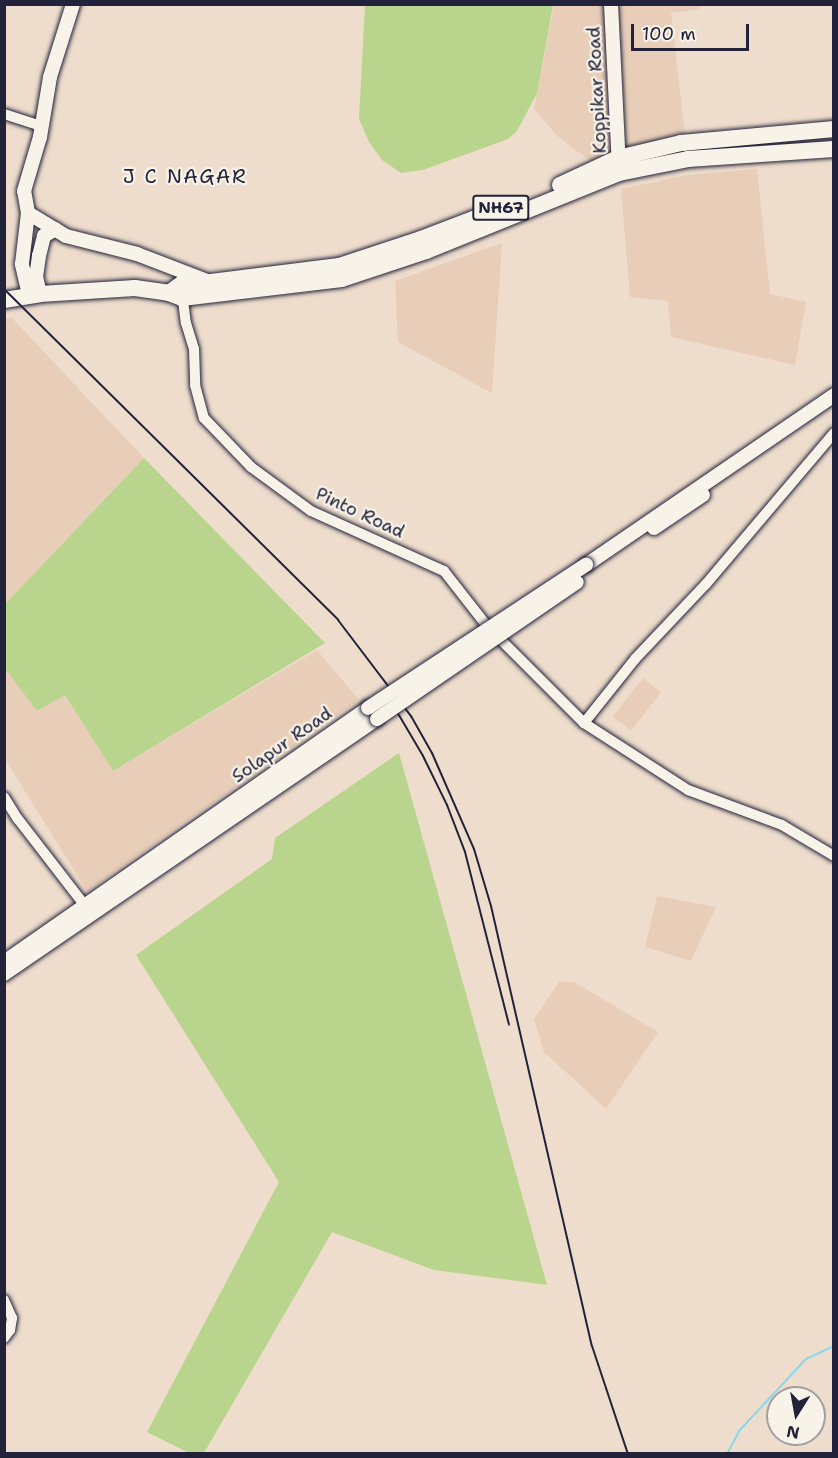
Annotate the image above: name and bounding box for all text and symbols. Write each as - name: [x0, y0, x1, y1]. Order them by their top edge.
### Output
- scale bar: [634, 12, 752, 50]
- text: 100 m: [642, 22, 696, 46]
- street label: Koppikar Road: [583, 26, 611, 154]
- district label: J C NAGAR: [123, 164, 247, 188]
- road number: NH67: [471, 195, 531, 221]
- street label: Pinto Road: [312, 483, 408, 543]
- street label: Solapur Road: [228, 702, 336, 788]
- north arrow: [766, 1386, 826, 1446]
- text: N: [785, 1421, 801, 1444]

